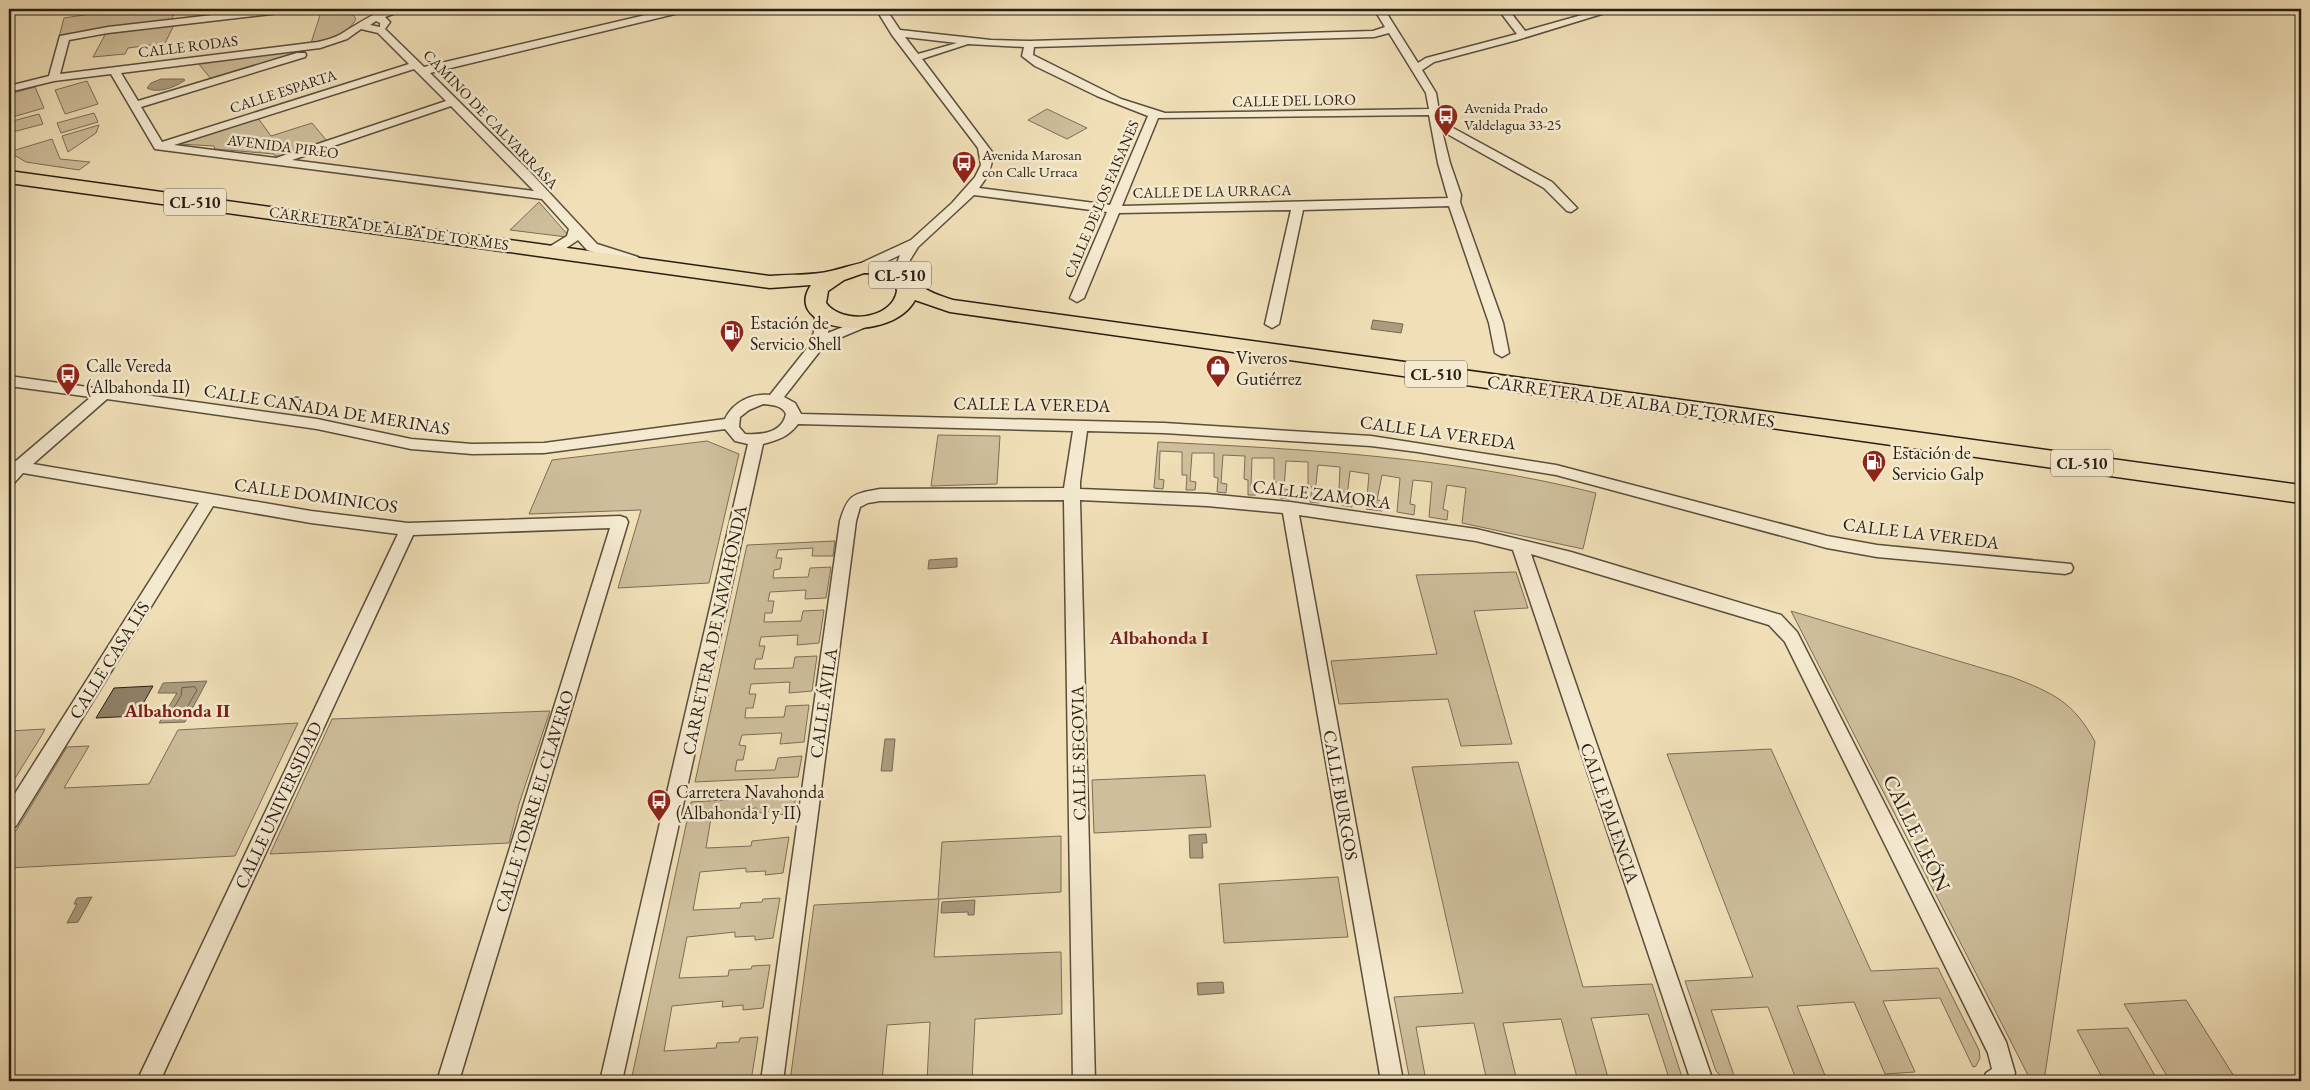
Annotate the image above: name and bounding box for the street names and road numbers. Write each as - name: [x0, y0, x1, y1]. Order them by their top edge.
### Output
- street label: CALLE RODAS: [137, 30, 239, 62]
- street label: CAMINO DE CALVARRASA: [419, 45, 563, 193]
- street label: CALLE ESPARTA: [227, 65, 339, 117]
- street label: CALLE DEL LORO: [1232, 89, 1356, 111]
- street label: CALLE DE LOS FAISANES: [1059, 117, 1143, 281]
- street label: AVENIDA PIREO: [225, 130, 340, 162]
- street label: CALLE DE LA URRACA: [1132, 180, 1292, 202]
- road number: CL-510: [164, 188, 226, 216]
- street label: CARRETERA DE ALBA DE TORMES: [268, 202, 510, 254]
- road number: CL-510: [869, 262, 931, 288]
- road number: CL-510: [1405, 360, 1467, 388]
- street label: CARRETERA DE ALBA DE TORMES: [1486, 369, 1776, 433]
- street label: CALLE CAÑADA DE MERINAS: [202, 378, 452, 440]
- street label: CALLE LA VEREDA: [953, 391, 1111, 417]
- street label: CALLE LA VEREDA: [1359, 410, 1518, 454]
- road number: CL-510: [2051, 449, 2113, 476]
- street label: CALLE DOMINICOS: [233, 472, 399, 518]
- street label: CALLE ZAMORA: [1251, 474, 1393, 514]
- street label: CARRETERA DE NAVAHONDA: [676, 503, 752, 757]
- street label: CALLE LA VEREDA: [1842, 512, 2001, 554]
- street label: CALLE CASA LIS: [64, 597, 154, 723]
- street label: CALLE ÁVILA: [804, 646, 842, 760]
- street label: CALLE SEGOVIA: [1065, 685, 1091, 821]
- street label: CALLE TORRE EL CLAVERO: [489, 687, 579, 915]
- street label: CALLE UNIVERSIDAD: [229, 718, 327, 892]
- street label: CALLE BURGOS: [1318, 728, 1364, 862]
- street label: CALLE PALENCIA: [1575, 740, 1645, 887]
- street label: CALLE LEÓN: [1877, 770, 1957, 896]

